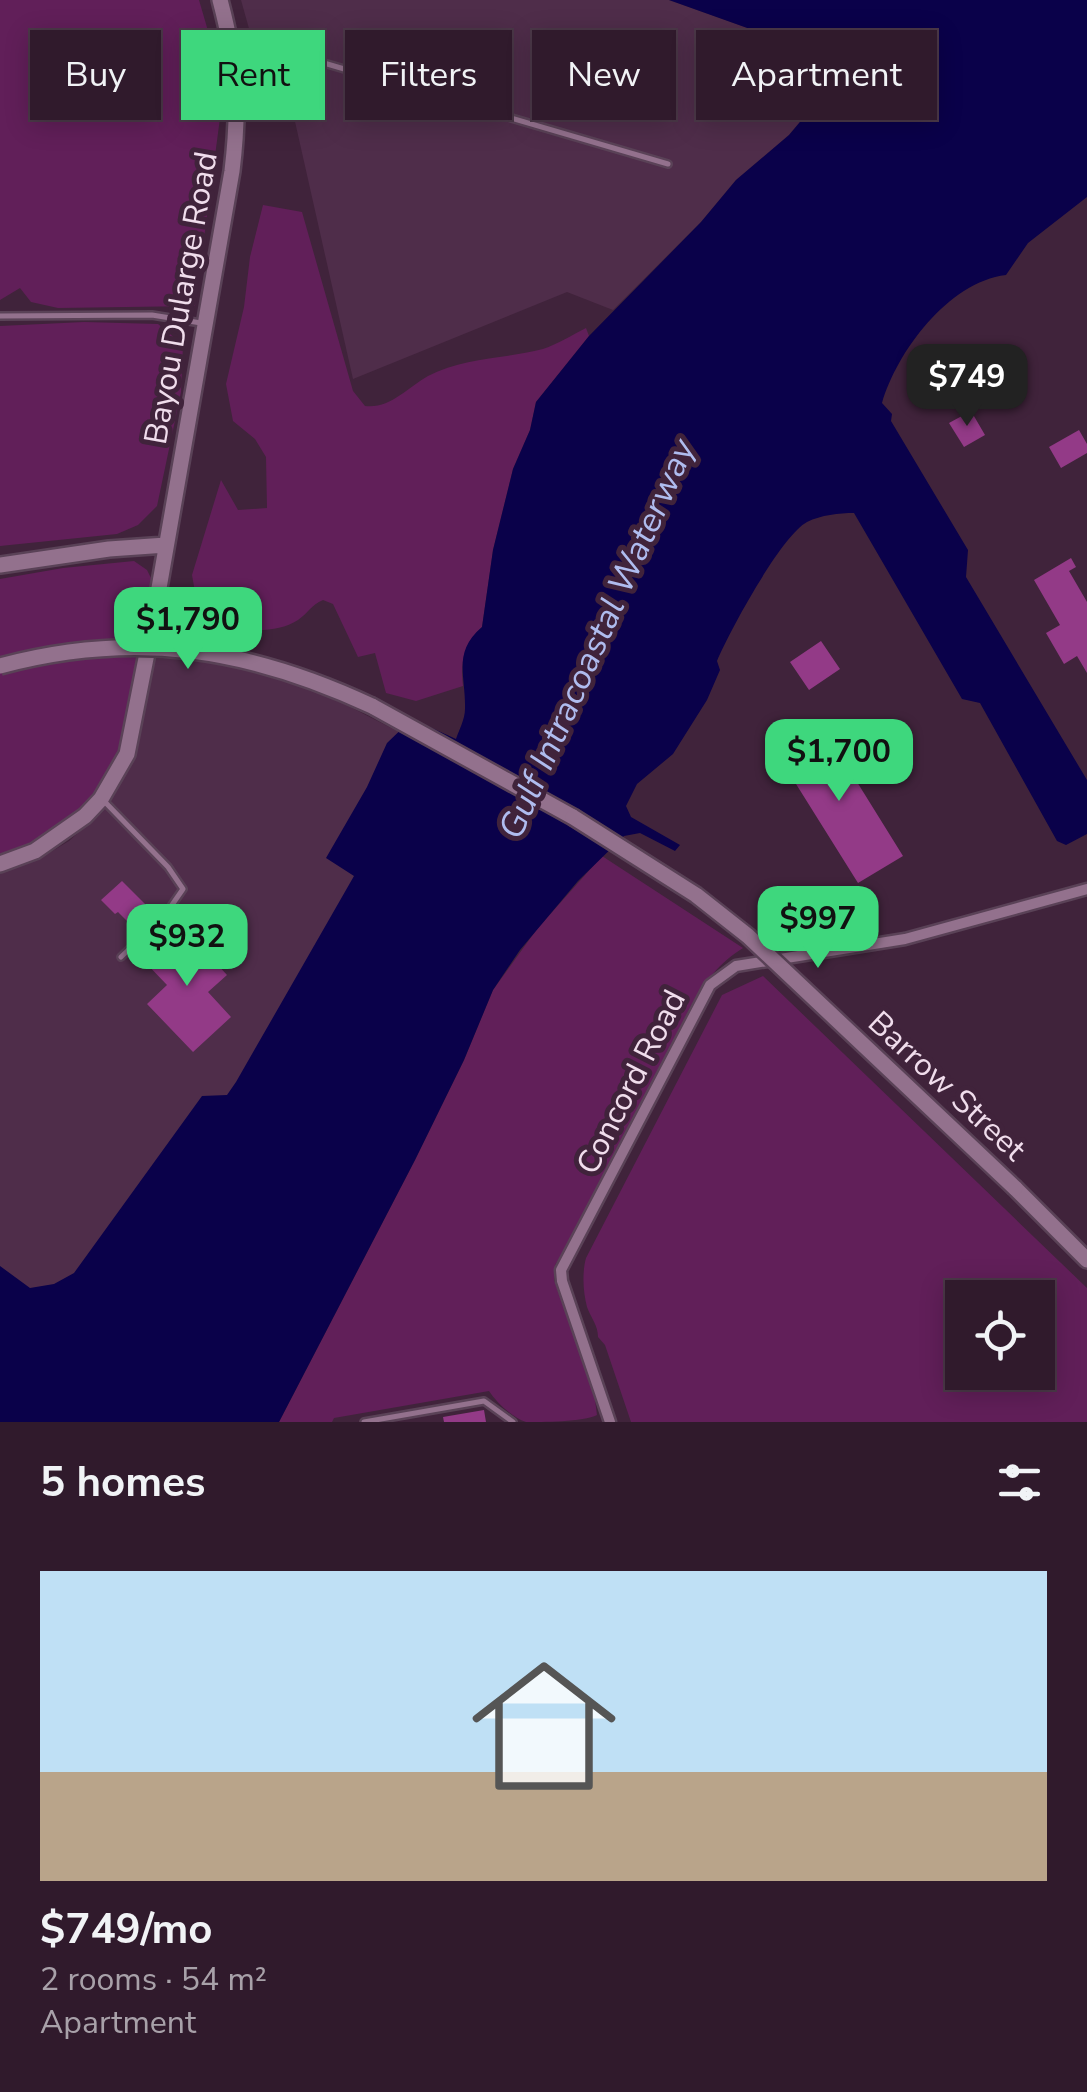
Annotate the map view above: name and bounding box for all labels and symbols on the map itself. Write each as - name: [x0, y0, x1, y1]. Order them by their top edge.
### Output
- street label: Bayou Dularge Road: [134, 148, 228, 448]
- pin: $749: [908, 344, 1026, 429]
- water label: Gulf Intracoastal Waterway: [487, 430, 707, 846]
- pin: $1,790: [107, 587, 269, 672]
- pin: $1,700: [758, 719, 920, 804]
- pin: $997: [759, 886, 877, 971]
- pin: $932: [128, 904, 246, 989]
- street label: Concord Road: [566, 983, 696, 1181]
- street label: Barrow Street: [859, 1002, 1036, 1171]

